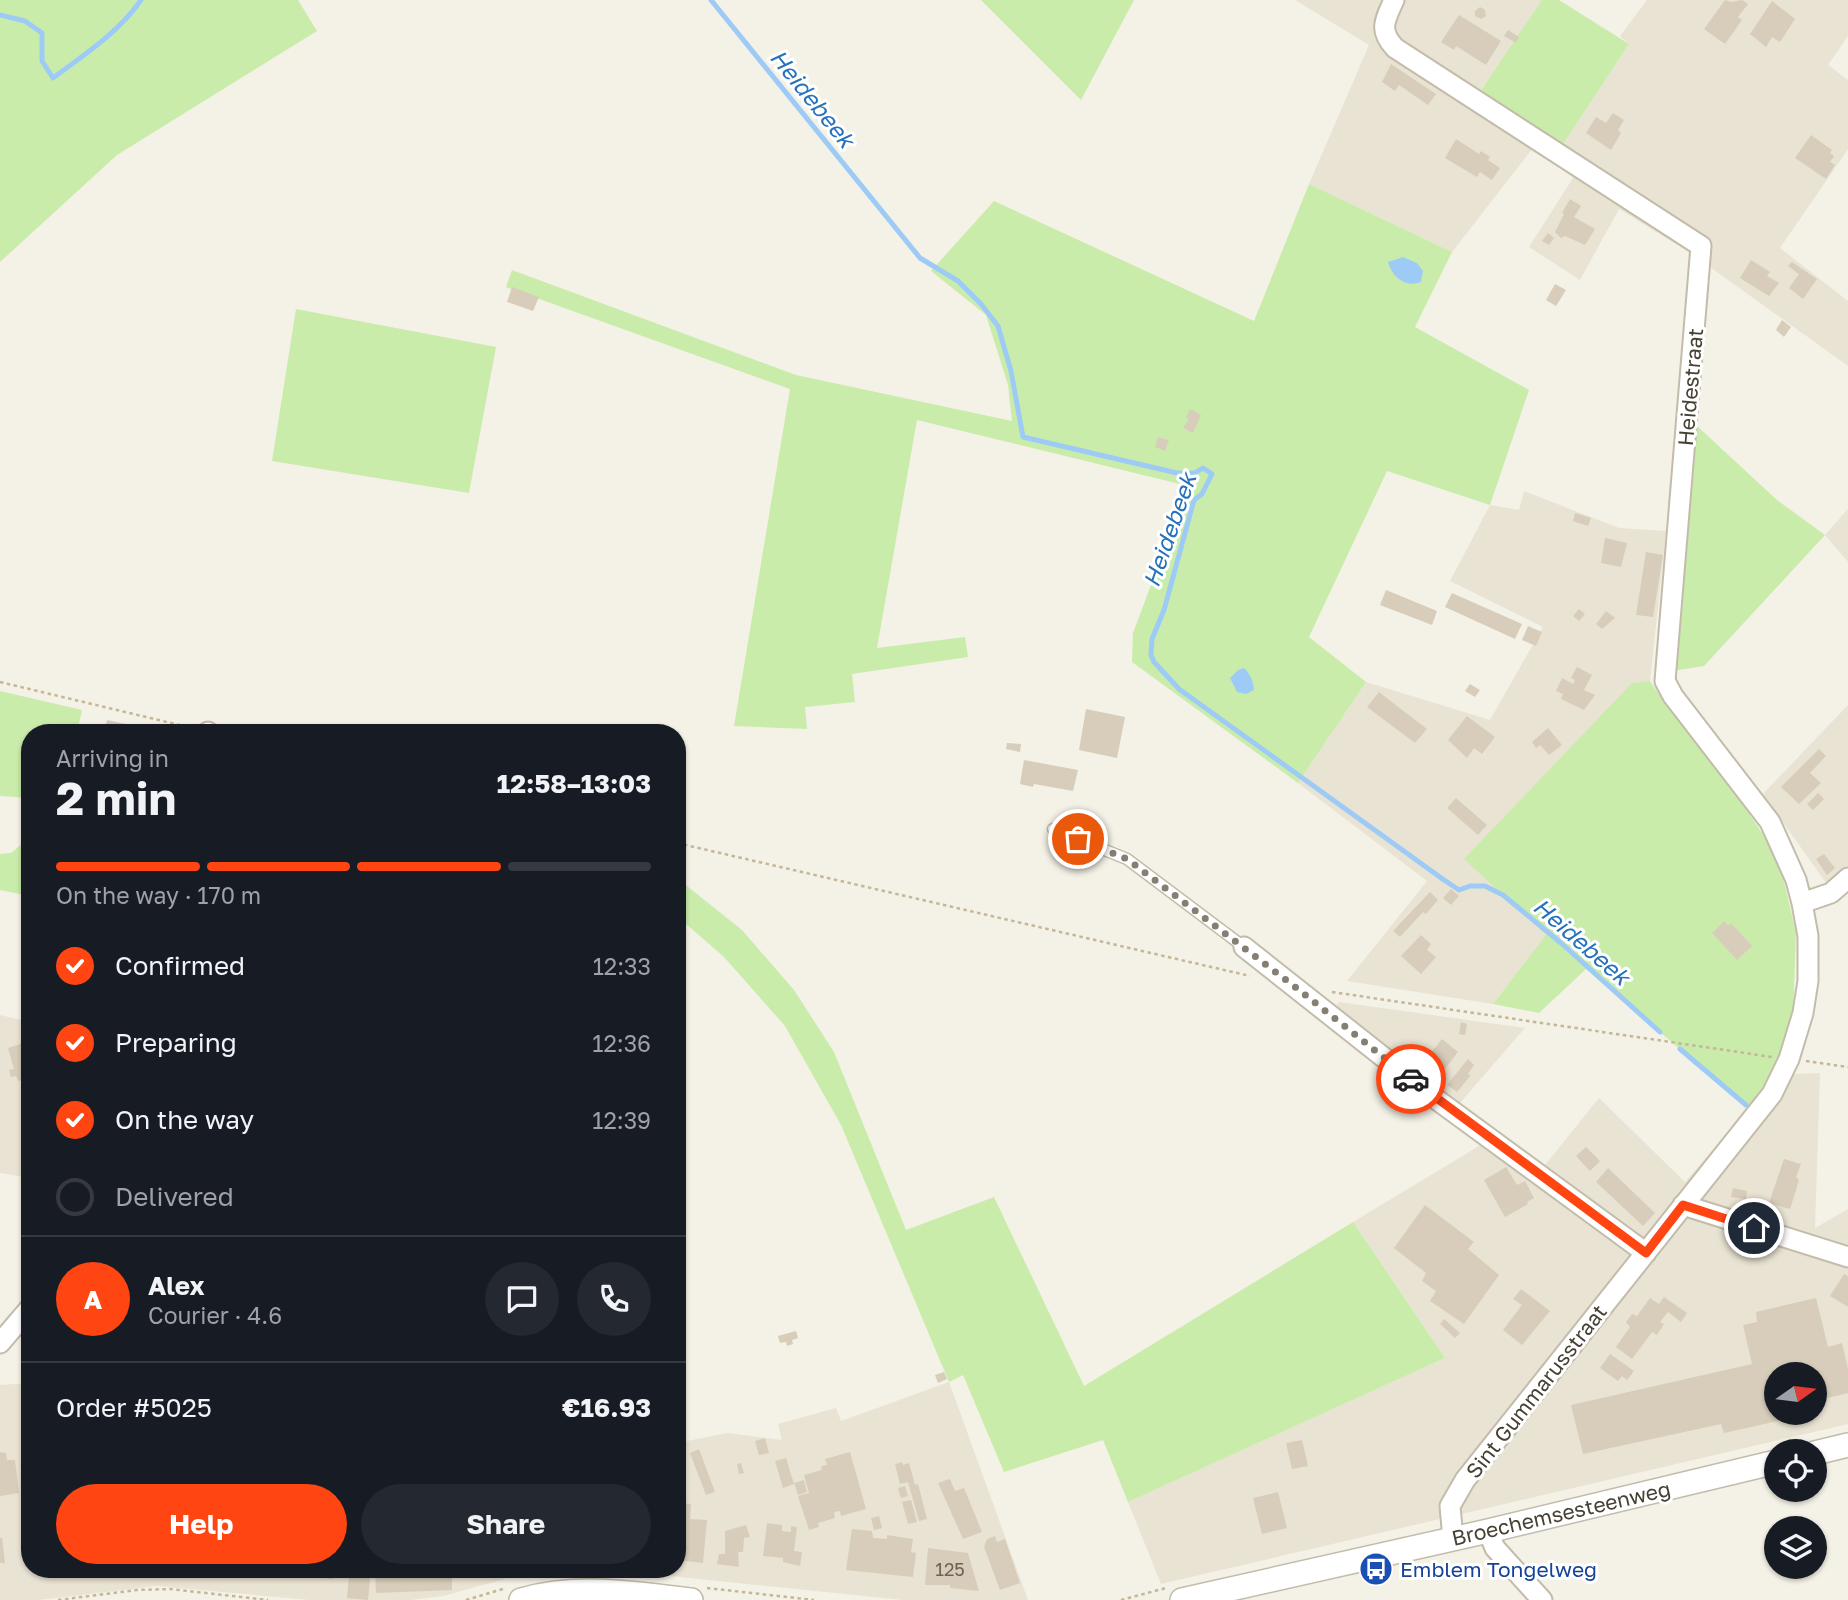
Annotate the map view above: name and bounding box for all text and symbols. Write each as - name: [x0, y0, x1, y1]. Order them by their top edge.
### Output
- water label: Heidebeek: [765, 43, 862, 154]
- street label: Heidestraat: [1672, 327, 1708, 447]
- water label: Heidebeek: [1137, 468, 1202, 590]
- text: Arriving in: [56, 744, 169, 772]
- text: 12:58–13:03: [497, 768, 651, 799]
- text: 2 min: [56, 770, 176, 825]
- pin: [1048, 809, 1108, 869]
- icon: bag: [1059, 820, 1097, 858]
- text: On the way · 170 m: [56, 881, 261, 909]
- water label: Heidebeek: [1528, 892, 1637, 992]
- icon: check: [56, 947, 94, 985]
- text: Confirmed: [115, 950, 245, 981]
- text: 12:33: [593, 952, 651, 980]
- icon: check: [56, 1024, 94, 1062]
- text: Preparing: [115, 1027, 237, 1058]
- text: 12:36: [592, 1029, 651, 1057]
- courier: [1376, 1044, 1446, 1114]
- icon: car: [1392, 1060, 1430, 1098]
- icon: check: [56, 1101, 94, 1139]
- text: On the way: [115, 1104, 254, 1135]
- text: 12:39: [592, 1106, 651, 1134]
- text: Delivered: [115, 1181, 234, 1212]
- pin: [1724, 1198, 1784, 1258]
- icon: home: [1735, 1209, 1773, 1247]
- button: chat: [485, 1262, 559, 1336]
- button: phone: [577, 1262, 651, 1336]
- text: Alex: [148, 1270, 205, 1301]
- text: A: [84, 1284, 102, 1315]
- street label: Sint Gummarusstraat: [1460, 1299, 1612, 1483]
- text: Courier · 4.6: [148, 1301, 282, 1329]
- north arrow: [1764, 1362, 1827, 1424]
- map controls: [1764, 1362, 1827, 1579]
- text: Order #5025: [56, 1392, 212, 1423]
- text: €16.93: [562, 1392, 651, 1423]
- button: locate: [1764, 1439, 1827, 1502]
- street label: Broechemsesteenweg: [1449, 1475, 1673, 1551]
- button: Help: [56, 1484, 347, 1564]
- button: Share: [361, 1484, 651, 1564]
- button: layers: [1764, 1516, 1827, 1579]
- bus stop icon: Emblem Tongelweg: [1357, 1550, 1395, 1588]
- place label: Emblem Tongelweg: [1400, 1556, 1597, 1582]
- house number: 125: [935, 1558, 965, 1580]

